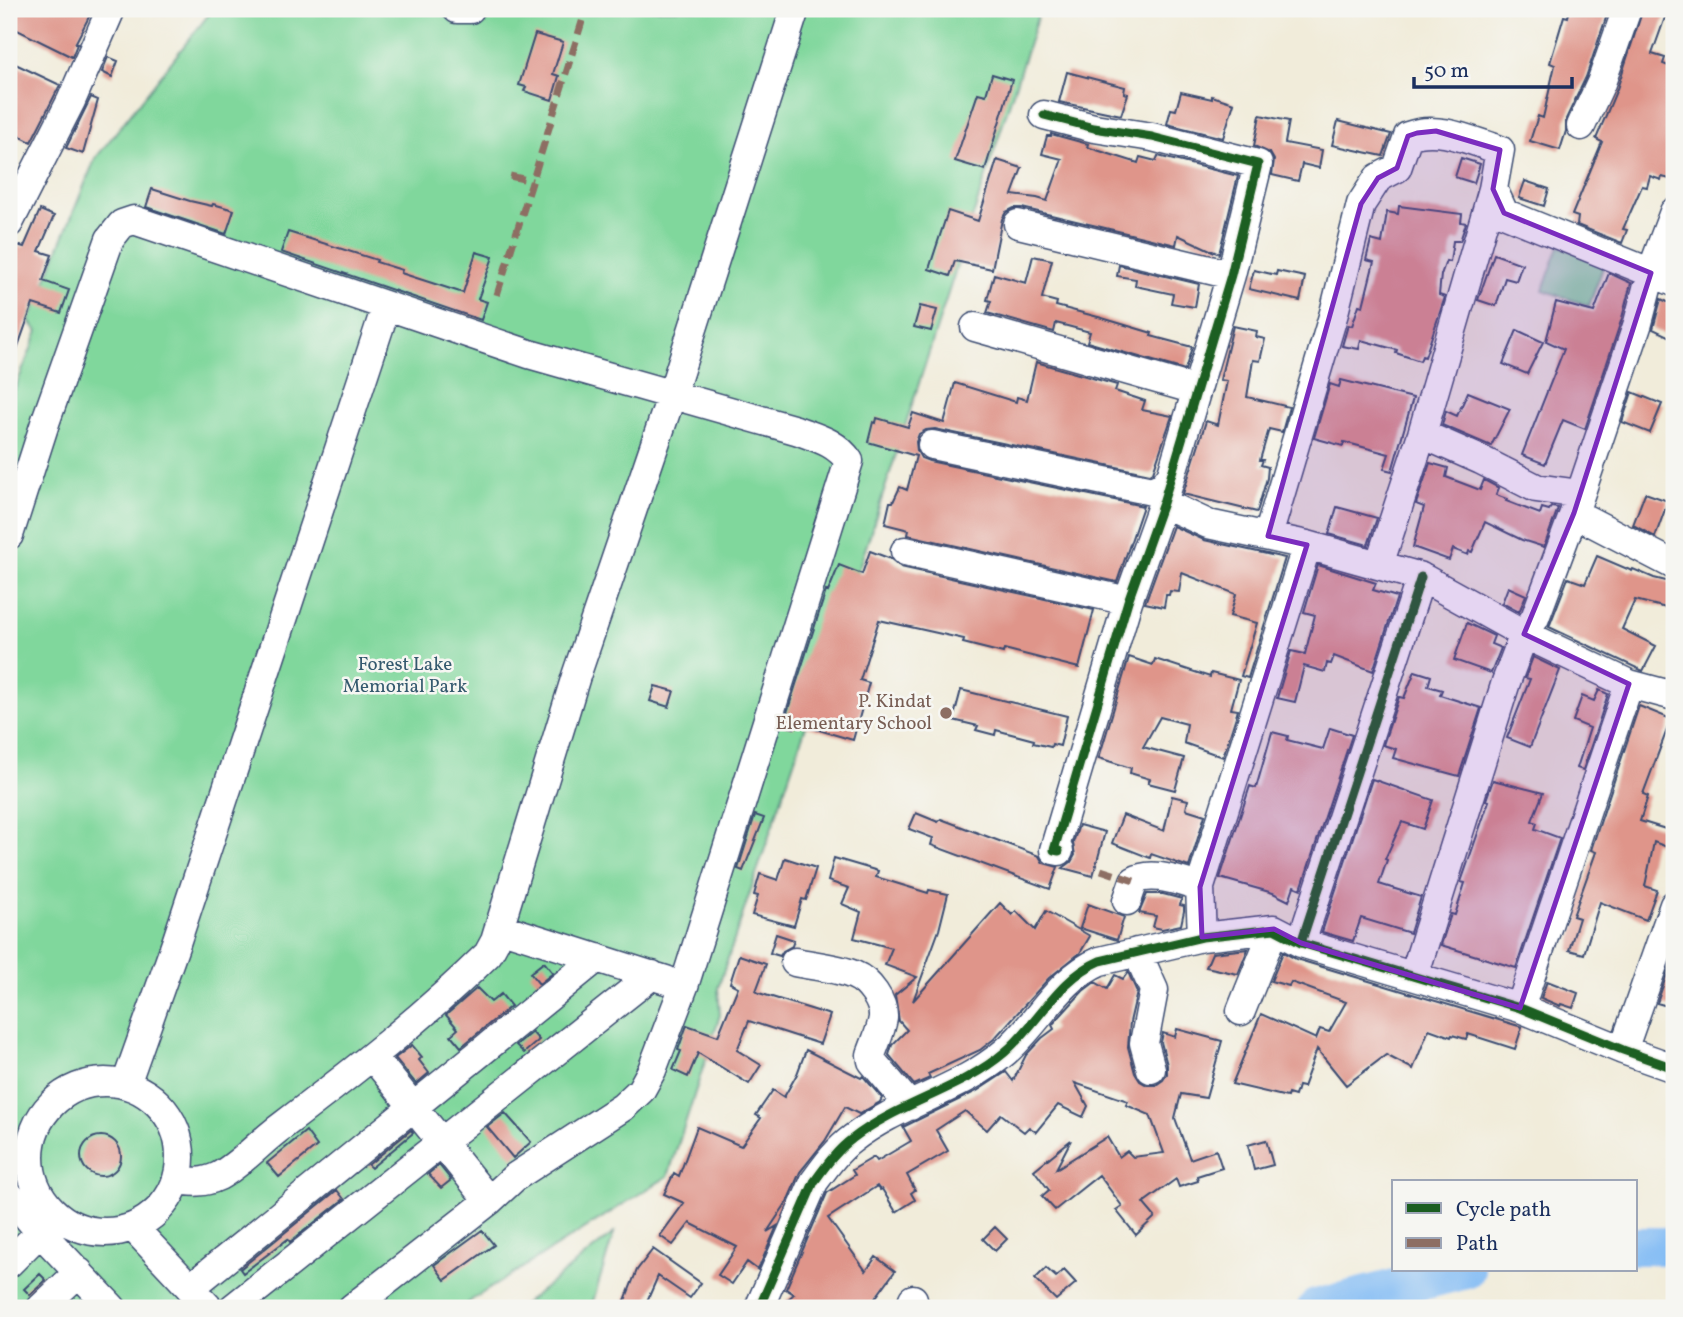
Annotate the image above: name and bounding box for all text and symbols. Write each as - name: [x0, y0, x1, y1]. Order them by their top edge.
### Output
- scale bar: [1414, 46, 1571, 90]
- text: 50 m: [1424, 57, 1469, 86]
- park label: Forest Lake Memorial Park: [343, 652, 467, 700]
- place label: P. Kindat Elementary School: [776, 689, 932, 737]
- marker: P. Kindat Elementary School: [938, 705, 954, 721]
- legend: [1392, 1180, 1638, 1272]
- text: Cycle path: [1456, 1196, 1551, 1225]
- text: Path: [1456, 1230, 1498, 1259]

